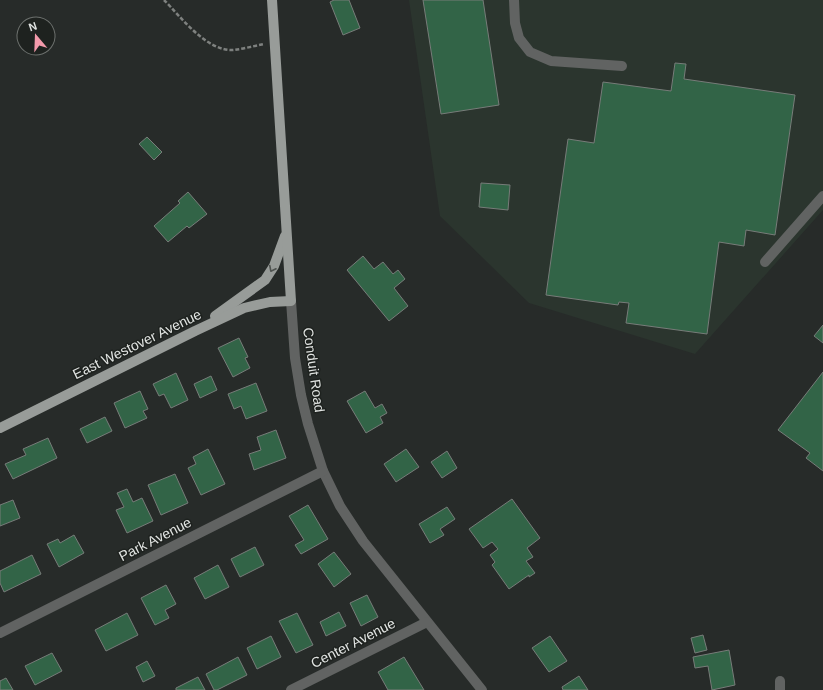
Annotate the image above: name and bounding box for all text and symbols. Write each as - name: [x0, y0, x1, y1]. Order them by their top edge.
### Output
- north arrow: [16, 16, 56, 56]
- text: N: [27, 20, 39, 34]
- one-way arrow: [270, 265, 277, 272]
- street label: East Westover Avenue: [70, 306, 204, 382]
- street label: Conduit Road: [300, 326, 328, 414]
- street label: Park Avenue: [116, 514, 194, 564]
- street label: Center Avenue: [308, 615, 398, 671]

